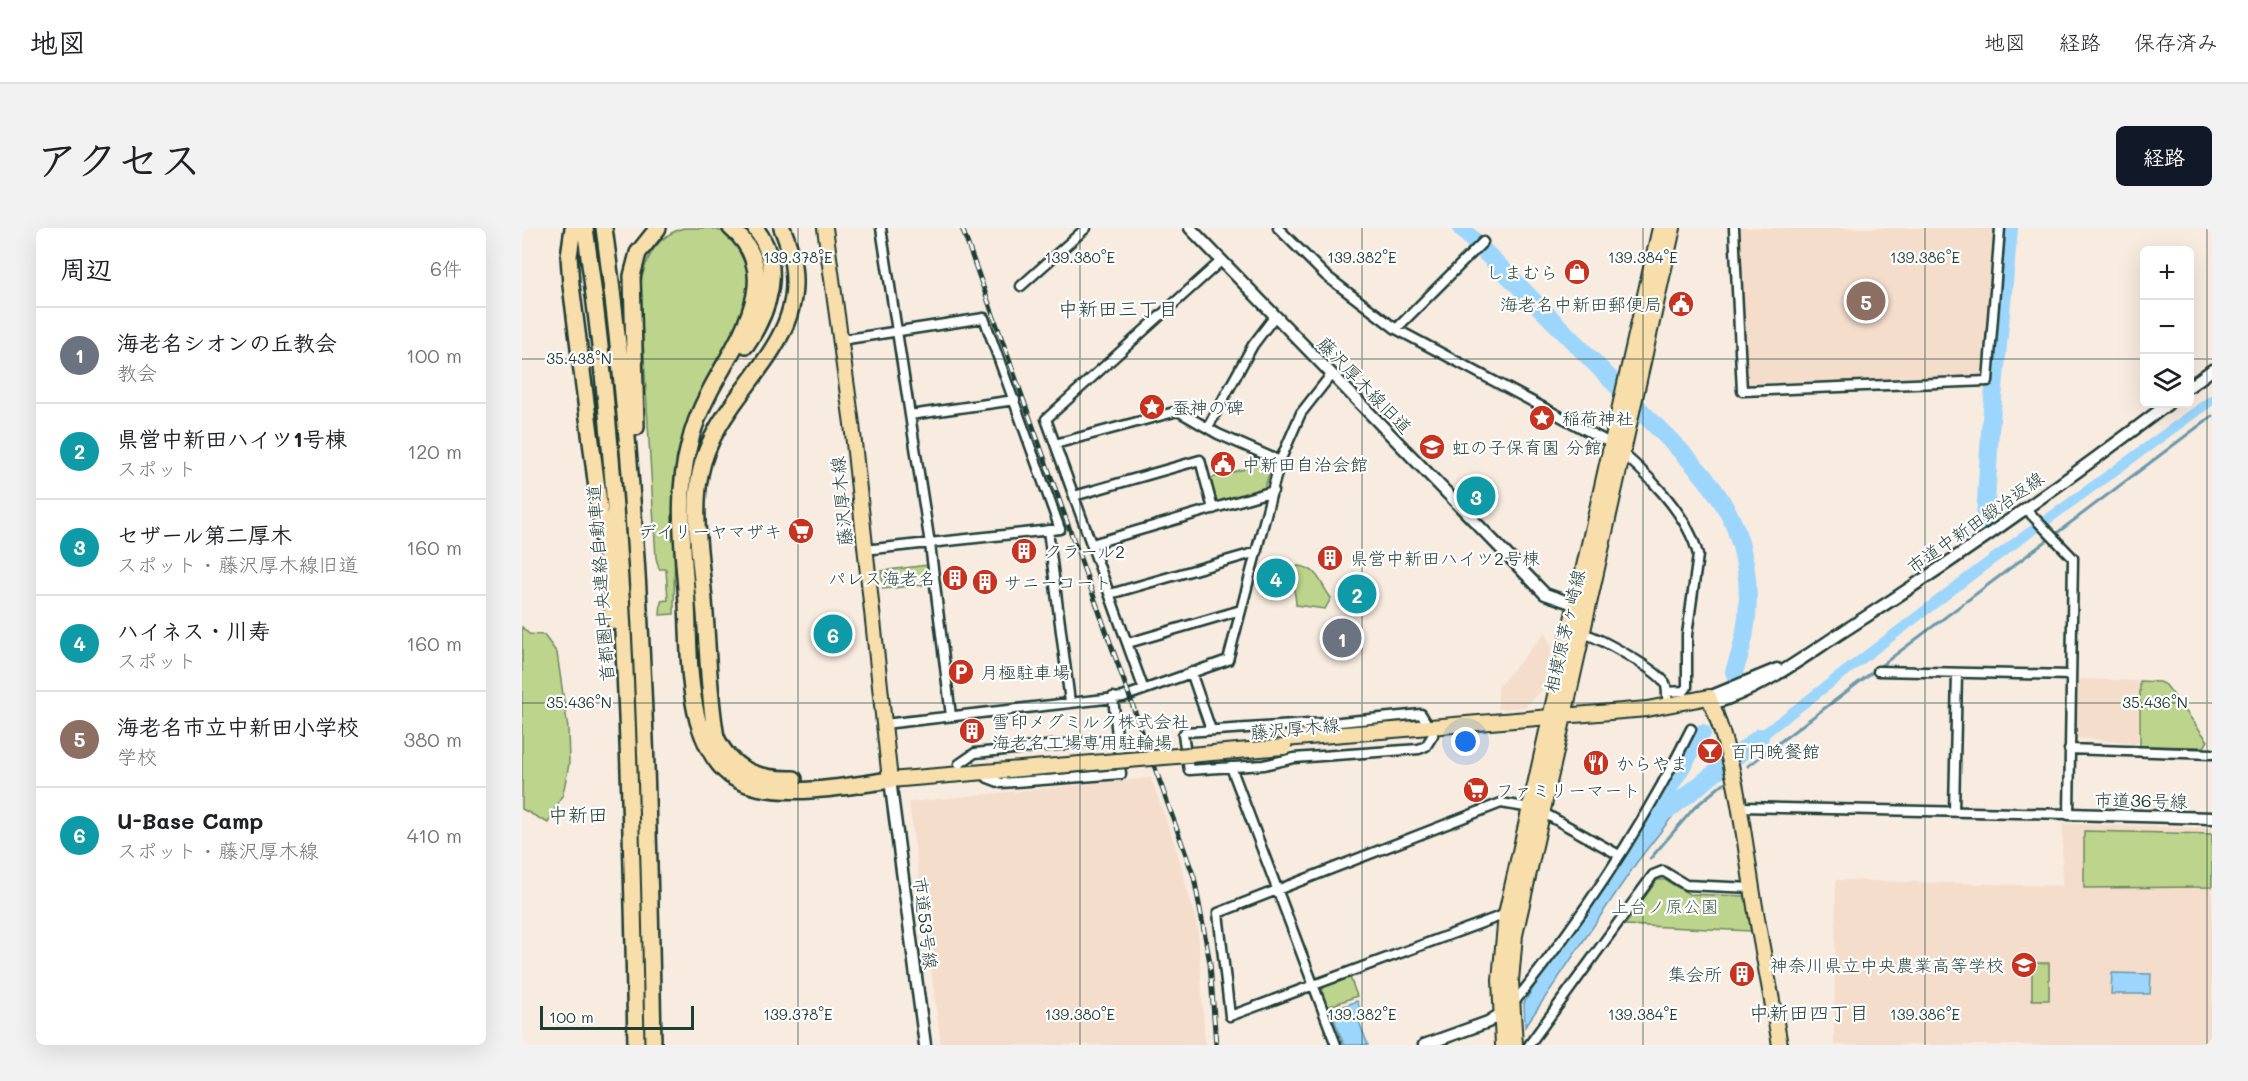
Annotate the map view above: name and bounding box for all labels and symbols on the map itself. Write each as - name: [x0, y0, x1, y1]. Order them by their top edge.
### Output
- text: 139.378°E: [763, 247, 833, 267]
- text: 139.380°E: [1045, 247, 1116, 267]
- text: 139.382°E: [1327, 247, 1397, 267]
- text: 139.384°E: [1608, 247, 1678, 267]
- text: 139.386°E: [1890, 247, 1960, 267]
- shop icon: しまむら: [1562, 257, 1592, 287]
- place label: しまむら: [1486, 260, 1558, 284]
- pin: 5: [1846, 278, 1886, 324]
- public building icon: 海老名中新田郵便局: [1666, 289, 1696, 319]
- place label: 海老名中新田郵便局: [1500, 292, 1662, 316]
- district label: 中新田三丁目: [1058, 295, 1178, 321]
- street label: 藤沢厚木線旧道: [1313, 331, 1417, 439]
- text: 35.438°N: [546, 348, 612, 368]
- place icon: 蚕神の碑: [1137, 392, 1167, 422]
- place label: 蚕神の碑: [1172, 395, 1244, 419]
- place icon: 稲荷神社: [1527, 403, 1557, 433]
- place label: 稲荷神社: [1562, 406, 1634, 430]
- school or university icon: 虹の子保育園 分館: [1417, 432, 1447, 462]
- place label: 虹の子保育園 分館: [1452, 435, 1602, 459]
- public building icon: 中新田自治会館: [1208, 449, 1238, 479]
- place label: 中新田自治会館: [1242, 452, 1368, 476]
- street label: 藤沢厚木線: [825, 455, 857, 547]
- street label: 市道中新田鍛冶返線: [1902, 466, 2048, 578]
- pin: 3: [1456, 474, 1496, 518]
- street label: 首都圏中央連絡自動車道: [581, 483, 619, 683]
- supermarket icon: デイリーヤマザキ: [786, 516, 816, 546]
- place label: デイリーヤマザキ: [639, 519, 782, 543]
- building icon: クラール2: [1009, 536, 1039, 566]
- place label: クラール2: [1044, 539, 1125, 563]
- building icon: 県営中新田ハイツ2号棟: [1315, 543, 1345, 573]
- place label: 県営中新田ハイツ2号棟: [1350, 546, 1540, 570]
- pin: 4: [1256, 556, 1296, 600]
- building icon: パレス海老名: [940, 563, 970, 593]
- place label: パレス海老名: [828, 566, 936, 590]
- building icon: サニーコート: [970, 567, 1000, 597]
- street label: 相模原茅ヶ崎線: [1538, 567, 1590, 695]
- place label: サニーコート: [1004, 570, 1112, 594]
- pin: 2: [1338, 572, 1376, 616]
- pin: 6: [814, 612, 852, 656]
- pin: 1: [1322, 616, 1362, 660]
- parking icon: 月極駐車場: [946, 657, 976, 687]
- place label: 月極駐車場: [980, 660, 1070, 684]
- text: 35.436°N: [546, 692, 612, 712]
- text: 35.436°N: [2122, 692, 2188, 712]
- place label: 雪印メグミルク株式会社 海老名工場専用駐輪場: [992, 709, 1190, 754]
- street label: 藤沢厚木線: [1249, 712, 1341, 744]
- building icon: 雪印メグミルク株式会社 海老名工場専用駐輪場: [957, 716, 987, 746]
- your location: [1451, 727, 1480, 756]
- bar icon: 百円晩餐館: [1695, 736, 1725, 766]
- place label: 百円晩餐館: [1730, 739, 1820, 763]
- restaurant icon: からやま: [1581, 748, 1611, 778]
- place label: からやま: [1616, 751, 1688, 775]
- supermarket icon: ファミリーマート: [1461, 775, 1491, 805]
- place label: ファミリーマート: [1496, 778, 1640, 802]
- street label: 市道36号線: [2094, 787, 2188, 813]
- district label: 中新田: [548, 801, 608, 827]
- street label: 市道53号線: [908, 875, 944, 971]
- park label: 上台ノ原公園: [1611, 894, 1719, 918]
- school or university icon: 神奈川県立中央農業高等学校: [2009, 950, 2039, 980]
- place label: 神奈川県立中央農業高等学校: [1770, 953, 2004, 977]
- building icon: 集会所: [1727, 959, 1757, 989]
- place label: 集会所: [1668, 962, 1722, 986]
- district label: 中新田四丁目: [1749, 999, 1869, 1025]
- scale bar: [540, 1003, 694, 1030]
- text: 139.378°E: [763, 1004, 833, 1024]
- text: 139.380°E: [1045, 1004, 1116, 1024]
- text: 139.382°E: [1327, 1004, 1397, 1024]
- text: 139.384°E: [1608, 1004, 1678, 1024]
- text: 139.386°E: [1890, 1004, 1960, 1024]

